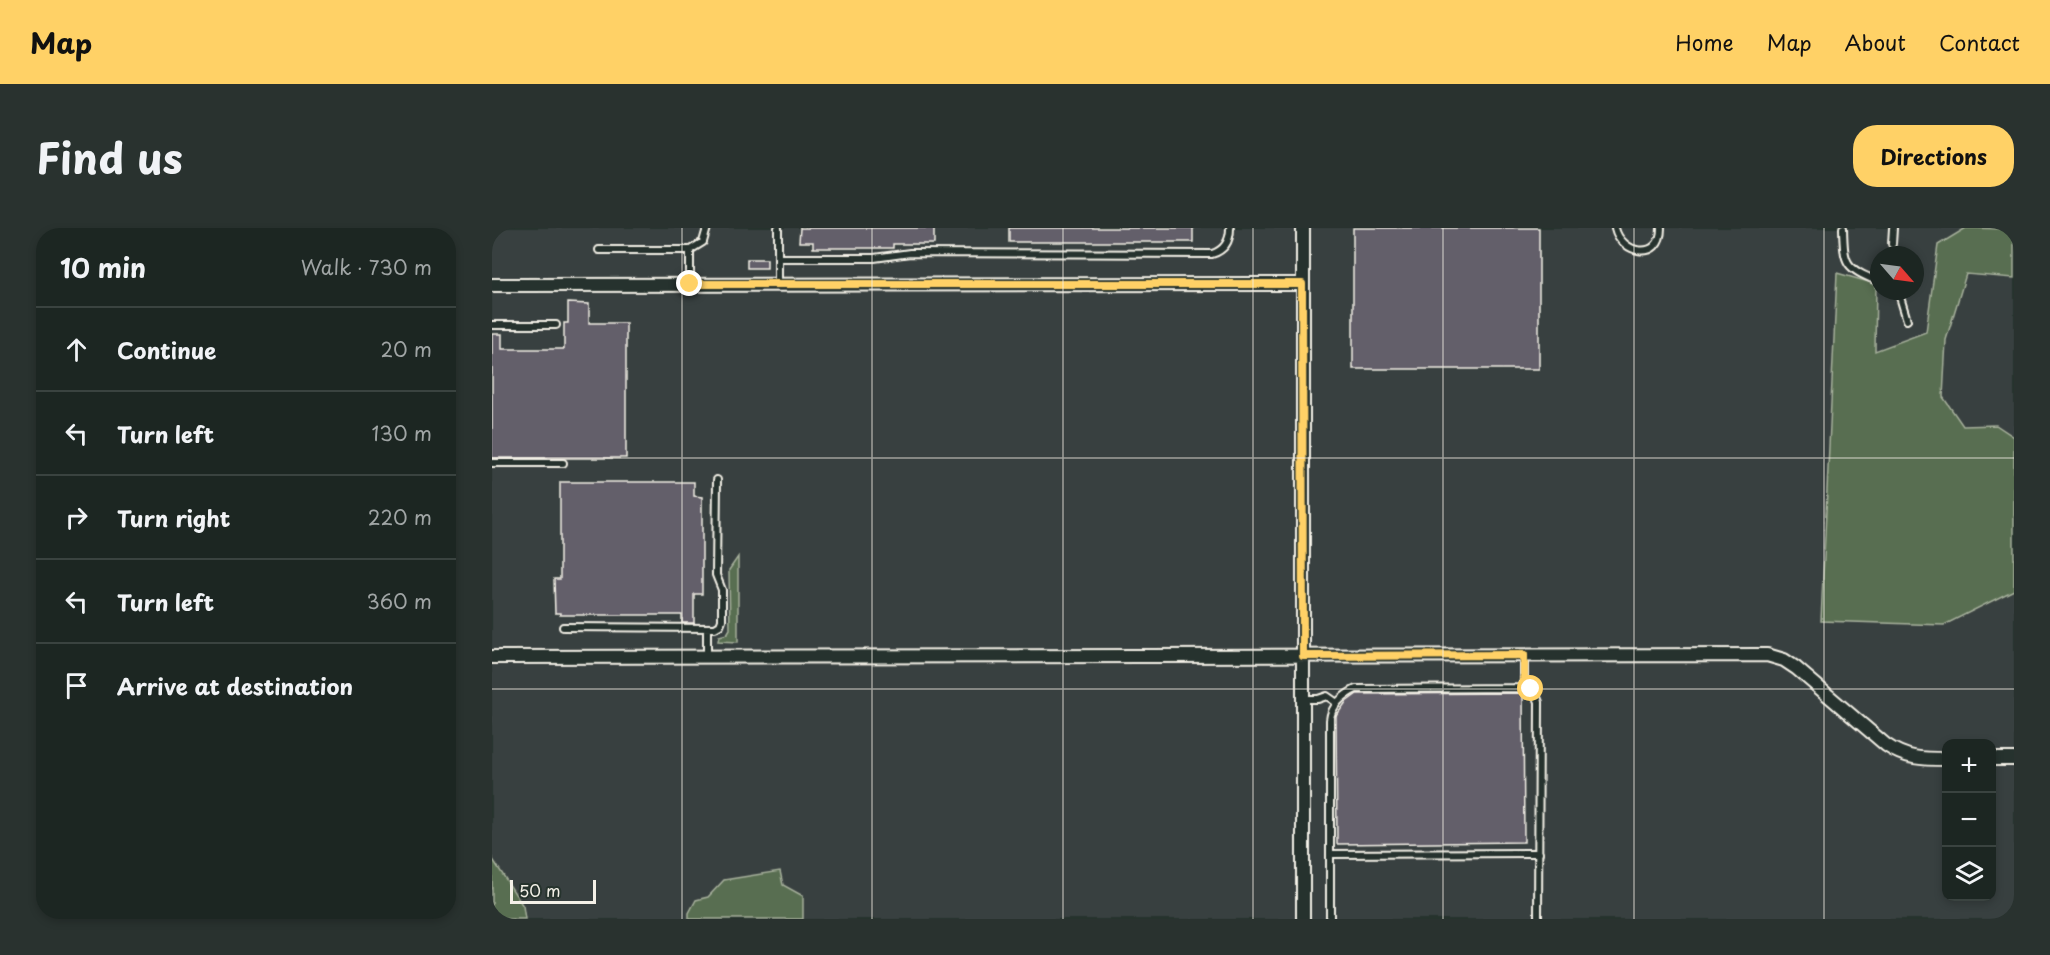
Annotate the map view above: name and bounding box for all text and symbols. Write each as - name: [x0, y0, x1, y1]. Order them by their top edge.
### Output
- text: Map: [30, 21, 92, 64]
- text: Home: [1675, 26, 1734, 58]
- text: Map: [1767, 26, 1812, 58]
- text: About: [1845, 26, 1906, 58]
- text: Contact: [1939, 26, 2020, 58]
- text: Find us: [36, 125, 183, 188]
- button: Directions: [1853, 125, 2014, 187]
- north arrow: [1870, 246, 1924, 300]
- text: 10 min: [60, 248, 146, 287]
- text: Walk · 730 m: [301, 252, 432, 282]
- route end: [676, 270, 702, 296]
- icon: ahead: [60, 333, 93, 366]
- text: Continue: [117, 333, 216, 366]
- text: 20 m: [380, 334, 432, 364]
- icon: left: [60, 417, 93, 450]
- text: Turn left: [117, 417, 214, 450]
- text: 130 m: [372, 418, 432, 448]
- icon: right: [60, 501, 93, 534]
- text: Turn right: [117, 501, 230, 534]
- text: 220 m: [368, 502, 432, 532]
- icon: left: [60, 585, 93, 618]
- text: Turn left: [117, 585, 214, 618]
- text: 360 m: [366, 586, 432, 616]
- icon: arrive: [60, 669, 93, 702]
- text: Arrive at destination: [117, 669, 353, 702]
- route start: [1517, 675, 1543, 701]
- map controls: [1942, 739, 1996, 901]
- button: +: [1942, 739, 1996, 793]
- button: −: [1942, 793, 1996, 847]
- button: layers: [1942, 847, 1996, 901]
- scale bar: [510, 877, 596, 904]
- text: 50 m: [519, 878, 560, 902]

